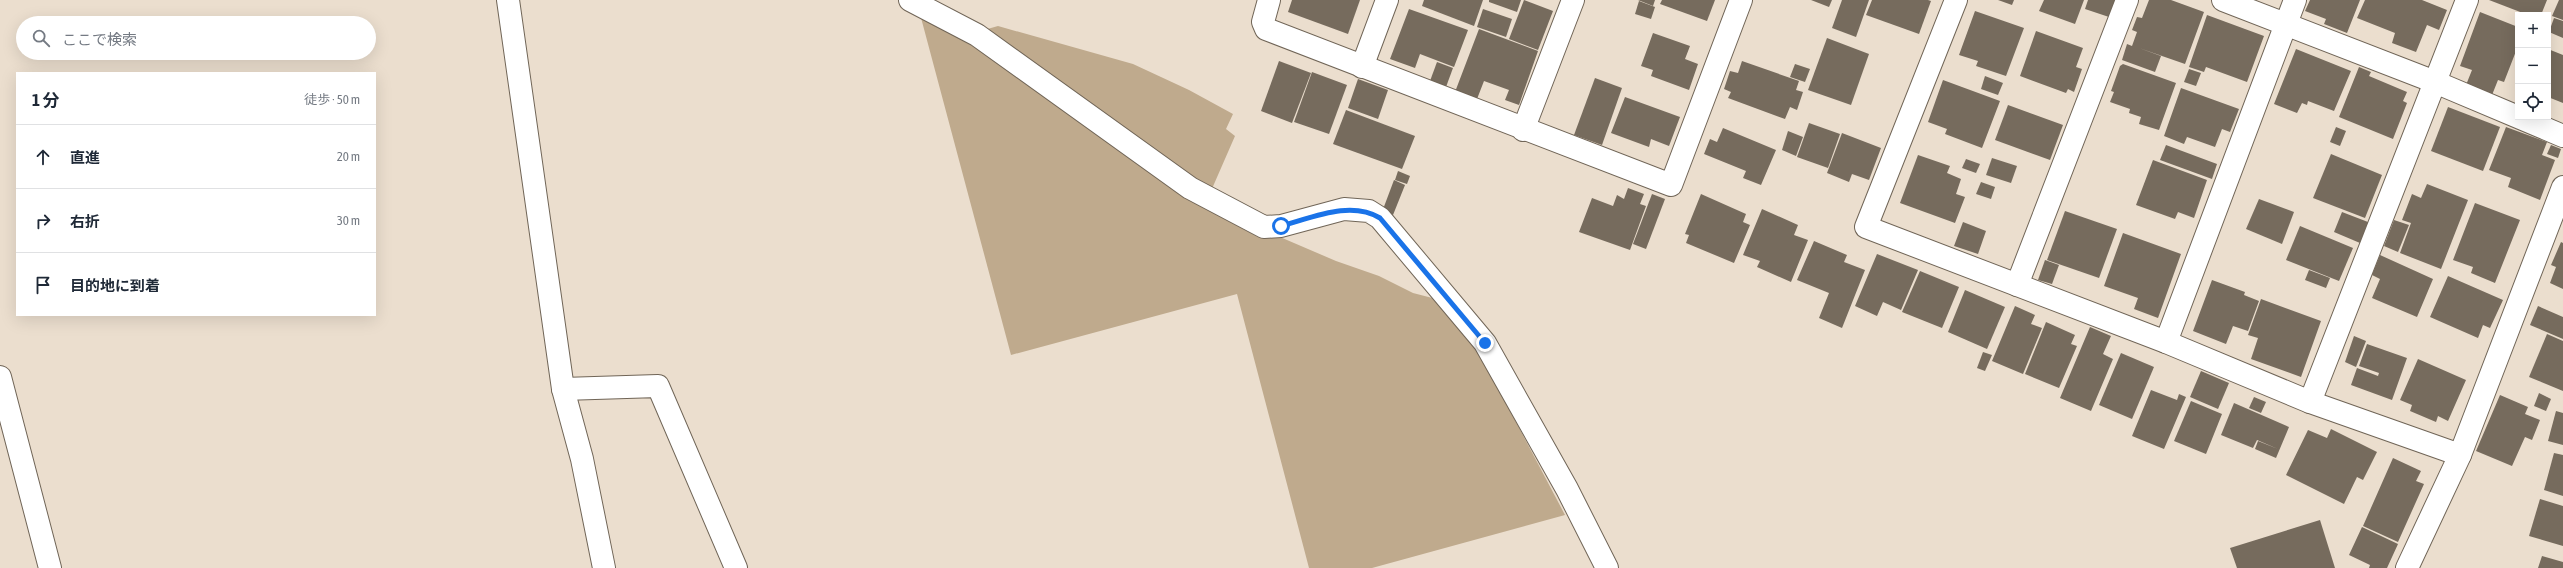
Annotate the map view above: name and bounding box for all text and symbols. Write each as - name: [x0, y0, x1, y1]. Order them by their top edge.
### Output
- map controls: [2515, 12, 2551, 120]
- button: +: [2515, 12, 2551, 48]
- search box: [16, 16, 376, 60]
- icon: search: [30, 27, 52, 49]
- text: ここで検索: [62, 31, 137, 48]
- button: −: [2515, 48, 2551, 84]
- button: locate: [2515, 84, 2551, 120]
- text: 1 分: [32, 90, 59, 110]
- text: 徒歩 · 50 m: [304, 92, 360, 107]
- icon: ahead: [32, 146, 54, 168]
- text: 直進: [70, 149, 100, 166]
- text: 20 m: [337, 149, 360, 164]
- icon: right: [32, 210, 54, 232]
- text: 右折: [70, 213, 100, 230]
- text: 30 m: [337, 213, 360, 228]
- route start: [1272, 217, 1290, 235]
- icon: arrive: [32, 274, 54, 296]
- text: 目的地に到着: [70, 277, 160, 294]
- route end: [1476, 334, 1494, 352]

